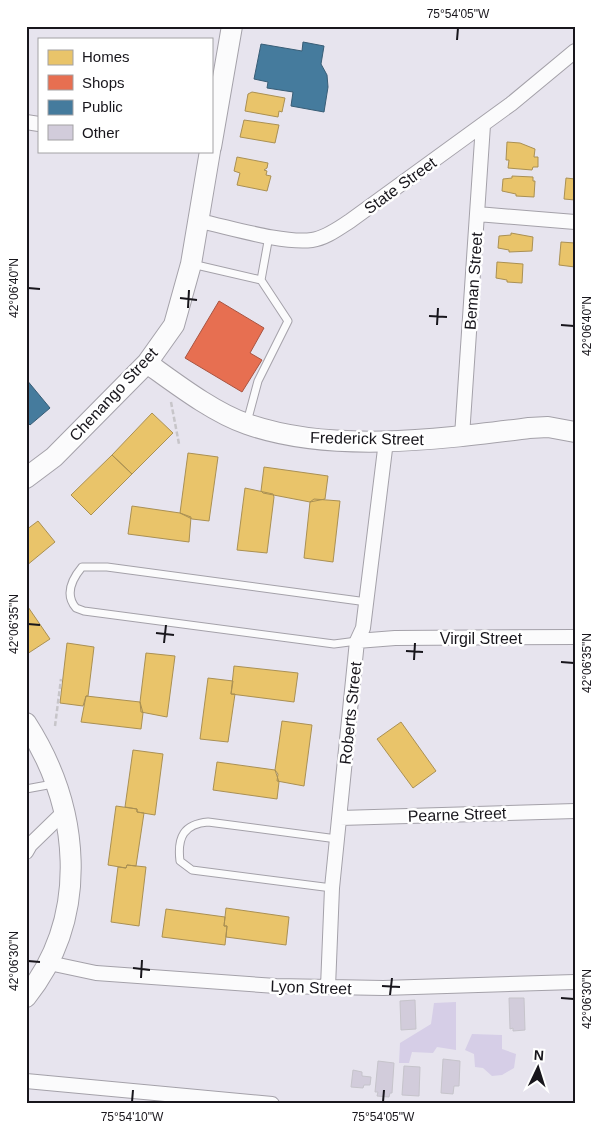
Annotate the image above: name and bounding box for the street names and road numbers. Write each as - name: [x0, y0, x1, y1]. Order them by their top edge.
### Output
- street label: State Street: [361, 153, 440, 217]
- street label: Beman Street: [462, 231, 485, 330]
- street label: Chenango Street: [66, 344, 161, 444]
- street label: Frederick Street: [310, 429, 425, 448]
- street label: Virgil Street: [440, 630, 523, 647]
- street label: Roberts Street: [337, 660, 364, 765]
- street label: Pearne Street: [407, 804, 507, 825]
- street label: Lyon Street: [270, 978, 352, 997]

